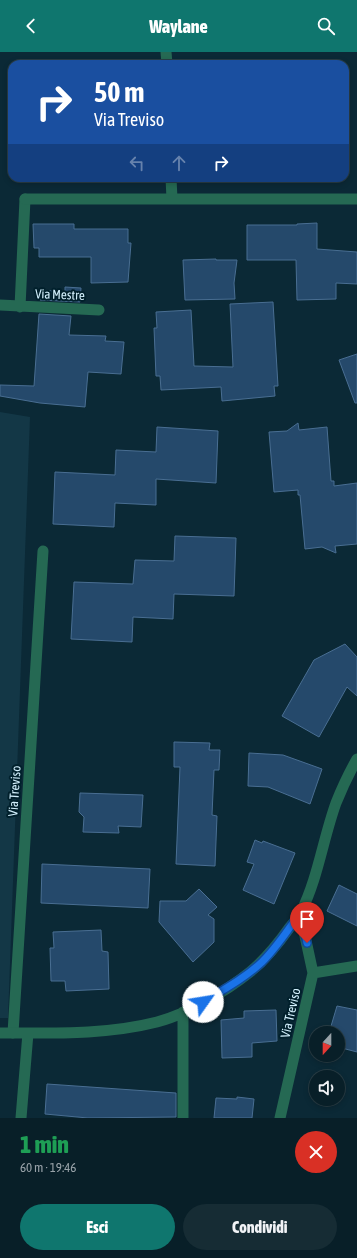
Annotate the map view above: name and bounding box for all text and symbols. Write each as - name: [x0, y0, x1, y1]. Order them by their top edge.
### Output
- icon: back: [20, 15, 42, 37]
- icon: search: [315, 15, 337, 37]
- text: Waylane: [149, 16, 208, 37]
- icon: right: [28, 76, 80, 128]
- text: 50 m: [94, 76, 144, 108]
- text: Via Treviso: [94, 109, 164, 130]
- icon: left: [126, 152, 148, 174]
- icon: ahead: [168, 152, 190, 174]
- icon: right: [210, 152, 232, 174]
- street label: Via Mestre: [35, 286, 85, 303]
- street label: Via Treviso: [5, 765, 24, 817]
- pin: [290, 902, 324, 943]
- icon: arrive: [296, 908, 318, 930]
- position arrow: [182, 981, 224, 1023]
- street label: Via Treviso: [277, 987, 304, 1040]
- north arrow: [309, 1026, 345, 1062]
- map controls: [309, 1026, 345, 1106]
- button: sound: [309, 1070, 345, 1106]
- text: 1 min: [20, 1131, 69, 1158]
- button: close: [295, 1131, 337, 1173]
- text: 60 m · 19:46: [20, 1160, 76, 1175]
- button: Esci: [20, 1204, 175, 1250]
- button: Condividi: [183, 1204, 337, 1250]

